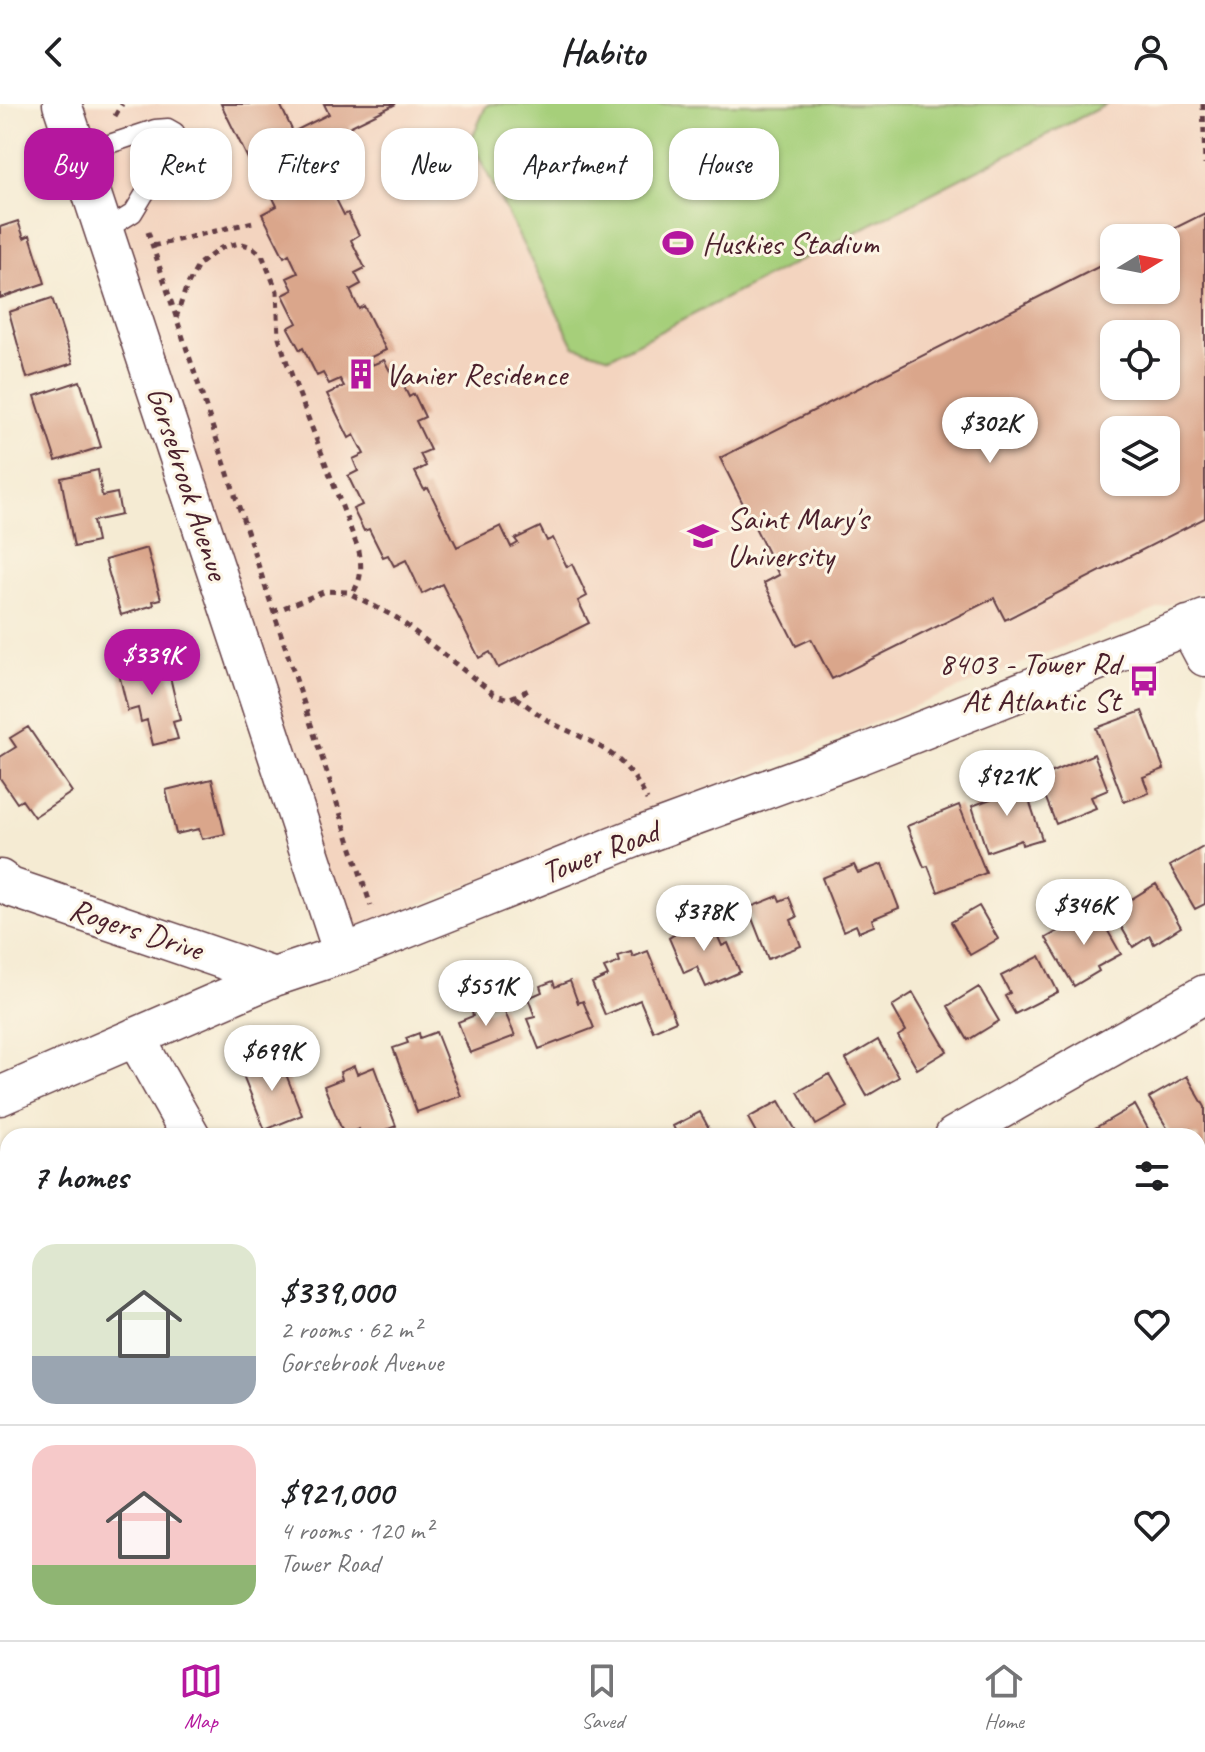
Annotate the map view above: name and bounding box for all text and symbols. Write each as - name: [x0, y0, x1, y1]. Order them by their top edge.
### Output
- text: Habito: [560, 29, 645, 75]
- icon: back: [32, 30, 76, 74]
- icon: person: [1129, 30, 1173, 74]
- chip: Buy: [24, 128, 114, 200]
- chip: Rent: [130, 128, 232, 200]
- chip: Filters: [248, 128, 365, 200]
- chip: New: [381, 128, 478, 200]
- chip: Apartment: [494, 128, 653, 200]
- chip: House: [669, 128, 779, 200]
- place label: Huskies Stadium: [702, 223, 880, 264]
- north arrow: [1100, 224, 1180, 304]
- map controls: [1100, 224, 1180, 496]
- sports icon: Huskies Stadium: [661, 226, 695, 260]
- button: locate: [1100, 320, 1180, 400]
- place label: Vanier Residence: [385, 354, 570, 395]
- building icon: Vanier Residence: [344, 357, 378, 391]
- street label: Gorsebrook Avenue: [137, 381, 239, 587]
- pin: $302K: [934, 397, 1046, 465]
- text: $302K: [960, 406, 1020, 439]
- button: layers: [1100, 416, 1180, 496]
- place label: Saint Mary's University: [727, 498, 871, 576]
- school or university icon: Saint Mary's University: [686, 519, 720, 553]
- pin: $339K: [96, 629, 208, 697]
- text: $339K: [122, 638, 182, 671]
- place label: 8403 - Tower Rd At Atlantic St: [939, 643, 1124, 721]
- bus stop icon: 8403 - Tower Rd At Atlantic St: [1127, 664, 1161, 698]
- pin: $921K: [951, 750, 1063, 818]
- text: $921K: [977, 759, 1037, 792]
- street label: Tower Road: [535, 809, 669, 893]
- pin: $346K: [1028, 879, 1140, 947]
- pin: $378K: [648, 885, 760, 953]
- street label: Rogers Drive: [64, 888, 210, 971]
- text: $346K: [1054, 888, 1114, 921]
- text: $378K: [674, 894, 734, 927]
- pin: $551K: [430, 960, 542, 1028]
- text: $551K: [456, 969, 516, 1002]
- pin: $699K: [216, 1025, 328, 1093]
- text: $699K: [242, 1034, 302, 1067]
- icon: filters: [1130, 1154, 1174, 1198]
- text: 7 homes: [32, 1155, 128, 1198]
- text: $339,000: [280, 1270, 393, 1313]
- icon: home: [96, 1276, 192, 1372]
- icon: heart: [1130, 1302, 1174, 1346]
- text: 2 rooms · 62 m²: [280, 1313, 421, 1346]
- text: Gorsebrook Avenue: [280, 1346, 443, 1379]
- text: $921,000: [280, 1471, 393, 1514]
- icon: home: [96, 1477, 192, 1573]
- icon: heart: [1130, 1503, 1174, 1547]
- text: 4 rooms · 120 m²: [280, 1514, 432, 1547]
- text: Tower Road: [280, 1547, 380, 1580]
- tab: Map: [179, 1659, 223, 1735]
- tab: Saved: [580, 1659, 624, 1735]
- tab: Home: [982, 1659, 1026, 1735]

